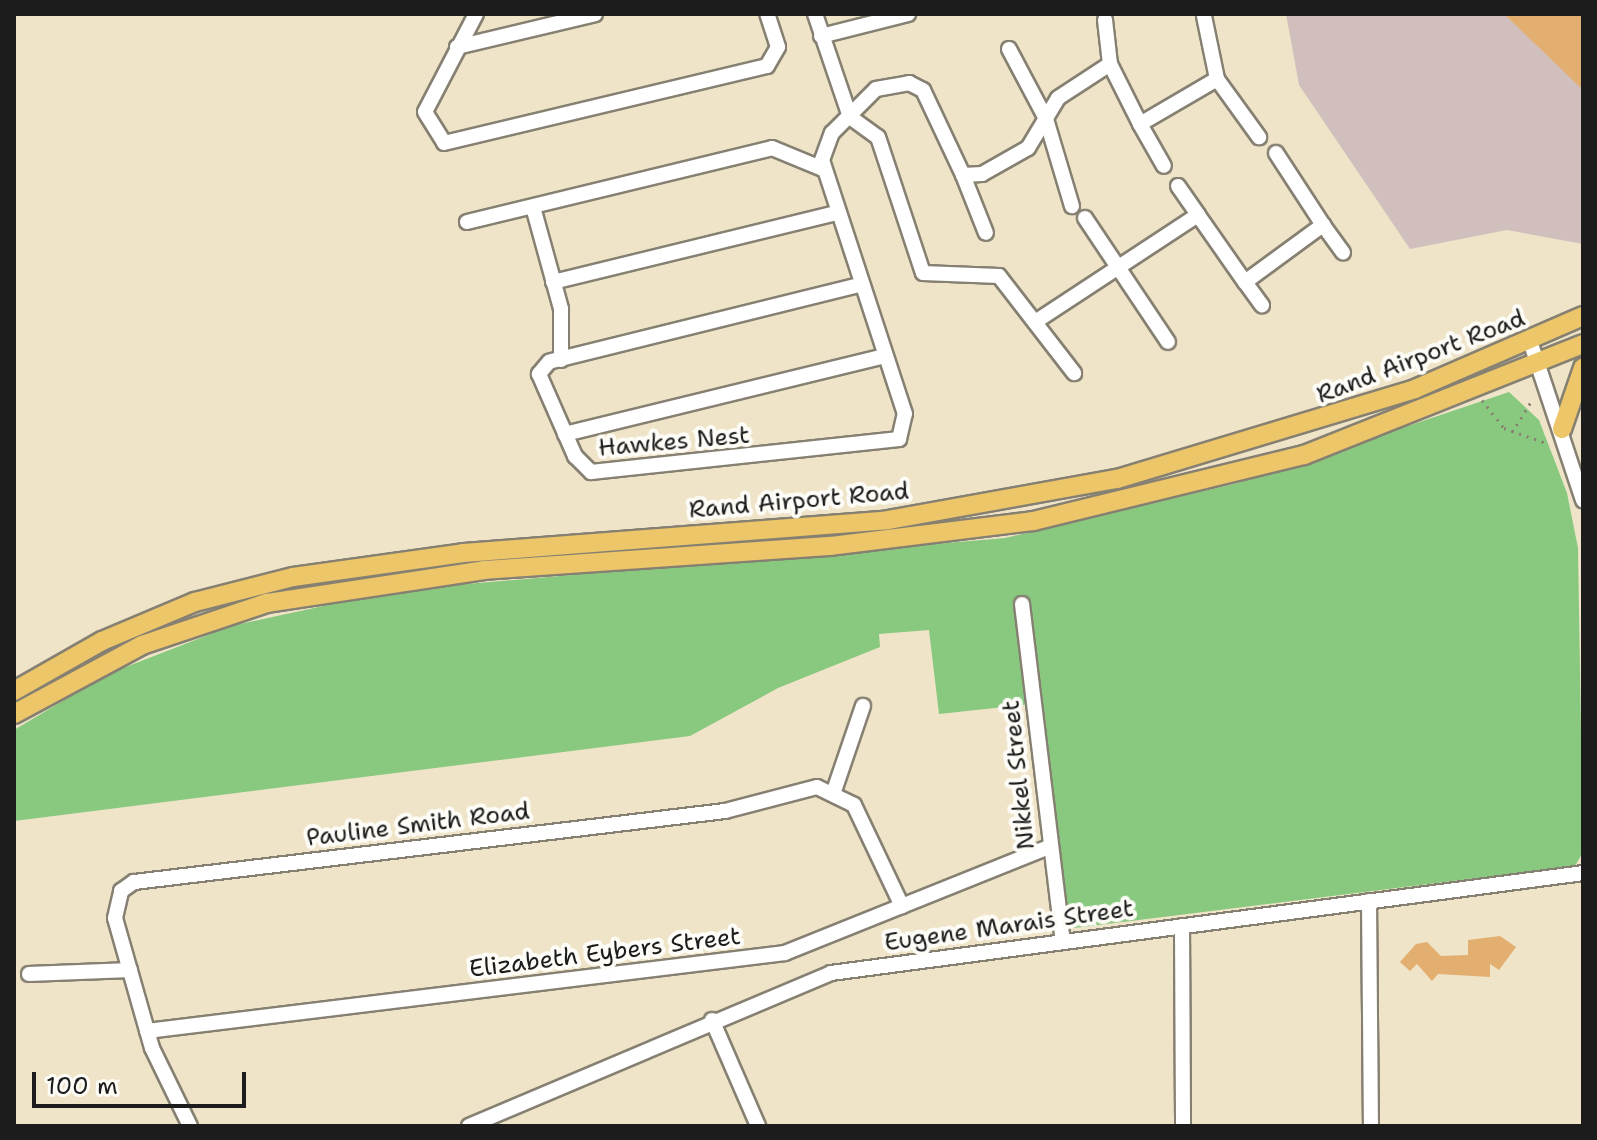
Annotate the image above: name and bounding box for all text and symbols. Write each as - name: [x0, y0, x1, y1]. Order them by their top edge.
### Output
- street label: Rand Airport Road: [1313, 304, 1529, 410]
- street label: Hawkes Nest: [597, 421, 751, 463]
- street label: Rand Airport Road: [688, 477, 910, 525]
- street label: Nikkel Street: [997, 699, 1041, 851]
- street label: Pauline Smith Road: [305, 797, 531, 853]
- street label: Eugene Marais Street: [883, 894, 1135, 958]
- street label: Elizabeth Eybers Street: [468, 922, 742, 984]
- scale bar: [36, 1056, 250, 1106]
- text: 100 m: [46, 1070, 118, 1102]

